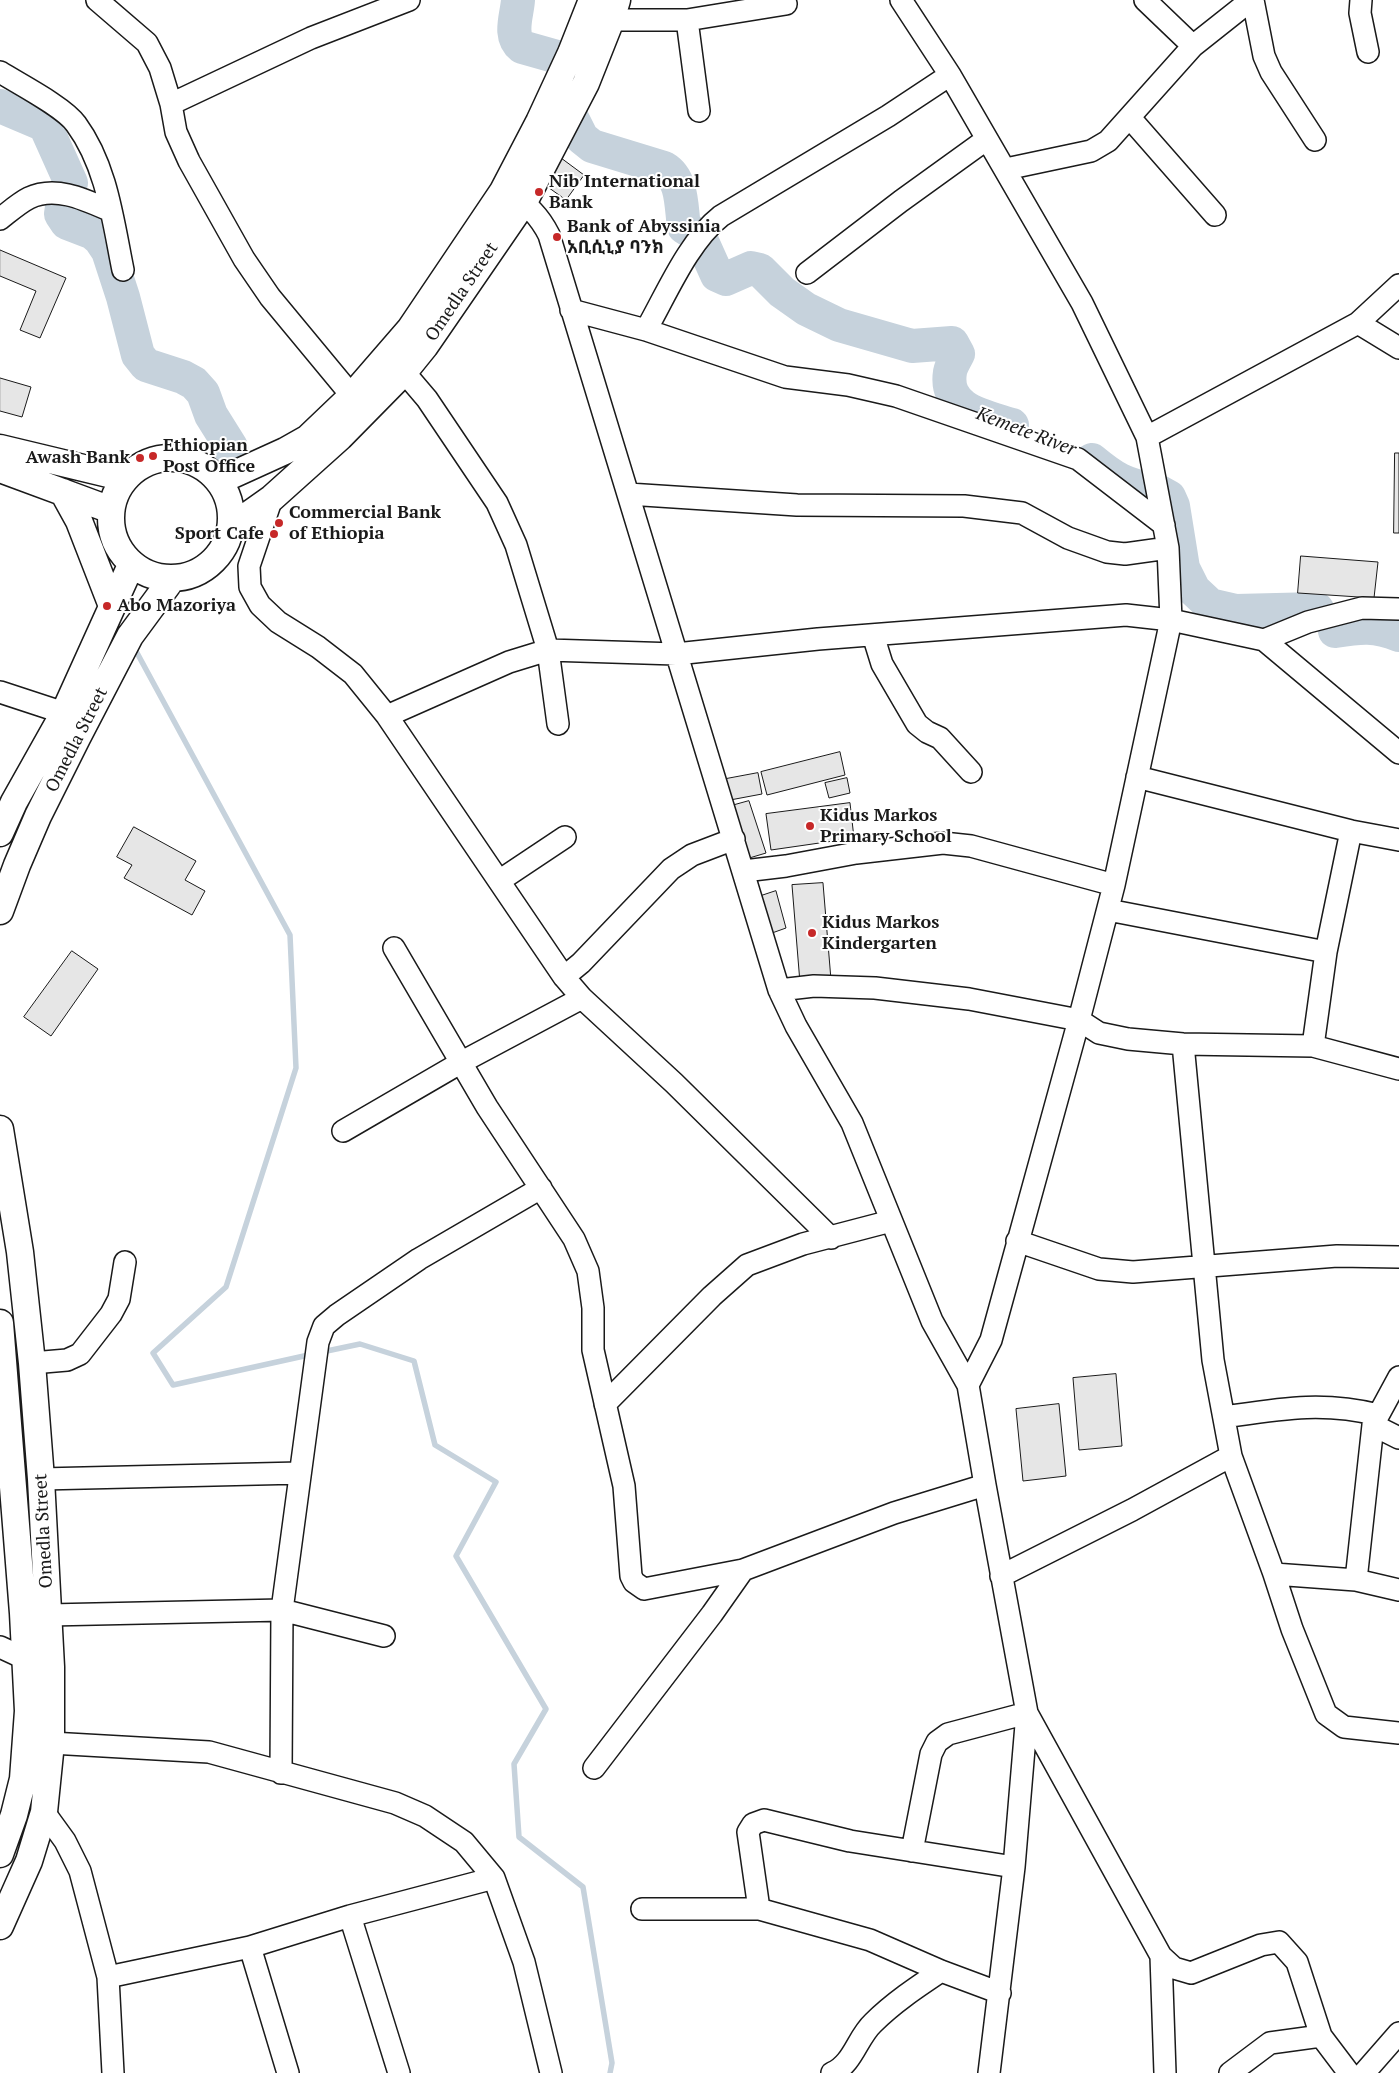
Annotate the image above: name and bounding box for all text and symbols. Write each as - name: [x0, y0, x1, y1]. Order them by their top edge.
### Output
- place label: Nib International Bank: [549, 171, 700, 213]
- marker: Nib International Bank: [533, 186, 545, 198]
- place label: Bank of Abyssinia አቢሲኒያ ባንክ: [567, 216, 721, 258]
- marker: Bank of Abyssinia አቢሲኒያ ባንክ: [551, 231, 563, 243]
- street label: Omedla Street: [421, 238, 503, 346]
- water label: Kemete River: [973, 403, 1079, 461]
- place label: Ethiopian Post Office: [163, 435, 255, 478]
- place label: Awash Bank: [26, 447, 130, 469]
- marker: Ethiopian Post Office: [147, 450, 159, 462]
- marker: Awash Bank: [134, 452, 146, 464]
- place label: Commercial Bank of Ethiopia: [289, 502, 441, 544]
- marker: Commercial Bank of Ethiopia: [273, 517, 285, 529]
- place label: Sport Cafe: [175, 523, 264, 545]
- marker: Sport Cafe: [268, 528, 280, 540]
- place label: Abo Mazoriya: [117, 595, 236, 617]
- marker: Abo Mazoriya: [101, 600, 113, 612]
- street label: Omedla Street: [41, 684, 113, 796]
- place label: Kidus Markos Primary School: [820, 805, 952, 848]
- marker: Kidus Markos Primary School: [804, 820, 816, 832]
- place label: Kidus Markos Kindergarten: [822, 912, 939, 954]
- marker: Kidus Markos Kindergarten: [806, 927, 818, 939]
- street label: Omedla Street: [30, 1473, 58, 1589]

